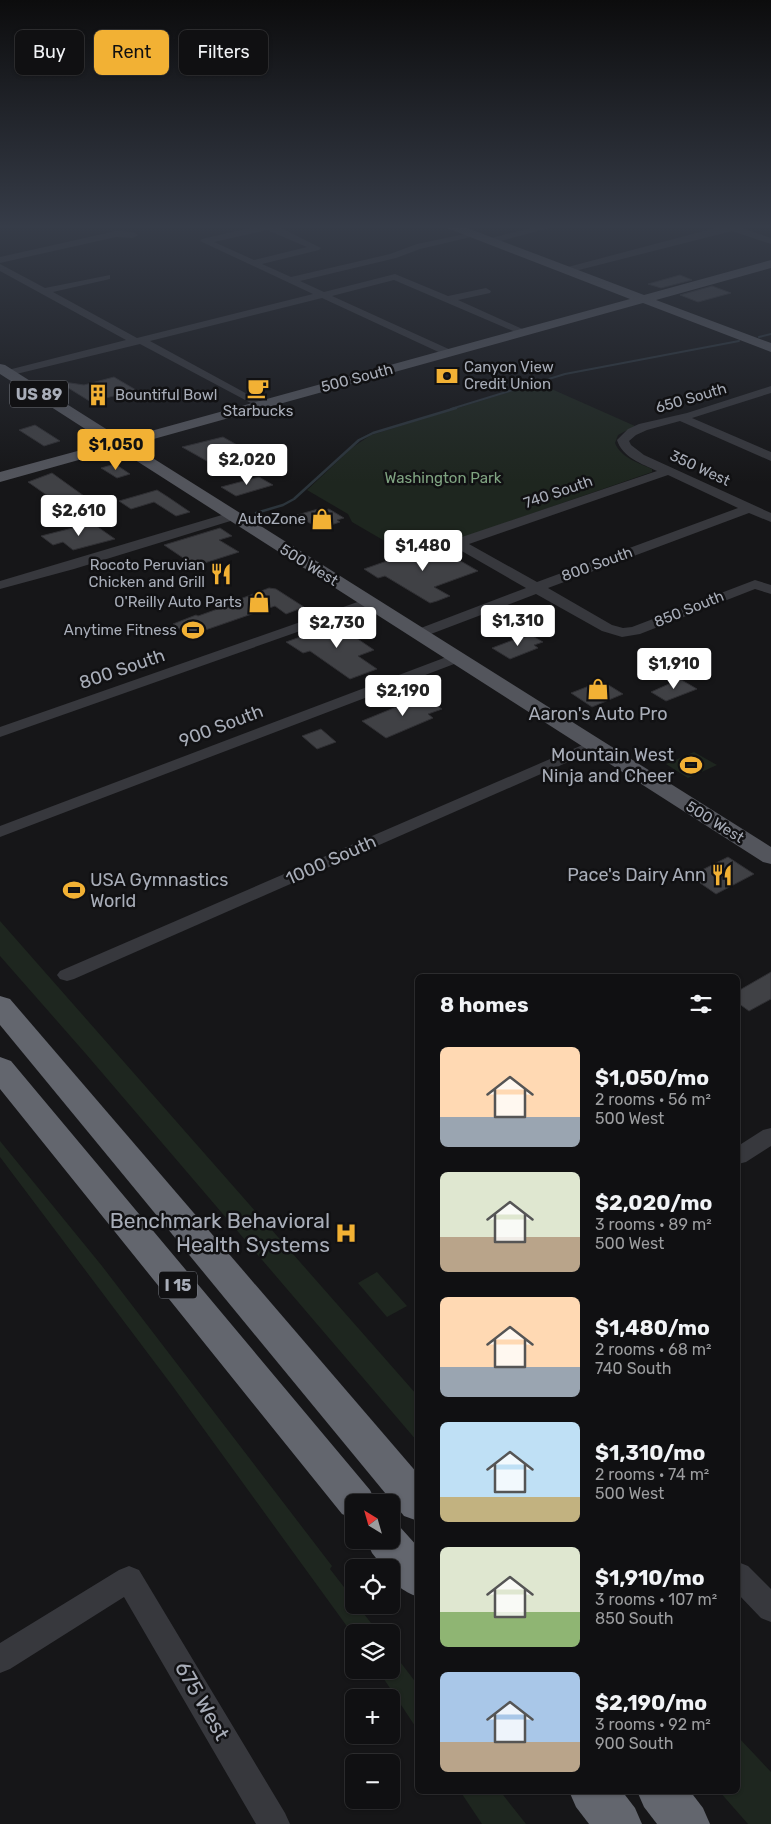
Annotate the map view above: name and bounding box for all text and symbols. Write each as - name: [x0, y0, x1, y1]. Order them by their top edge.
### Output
- chip: Buy: [15, 30, 84, 75]
- chip: Rent: [94, 30, 169, 75]
- chip: Filters: [179, 30, 268, 75]
- place label: Canyon View Credit Union: [464, 358, 554, 393]
- street label: 500 South: [319, 360, 395, 396]
- bank icon: Canyon View Credit Union: [434, 363, 460, 389]
- cafe icon: Starbucks: [245, 375, 271, 401]
- street label: 650 South: [653, 379, 729, 417]
- road number: US 89: [10, 380, 68, 408]
- building icon: Bountiful Bowl: [85, 382, 111, 408]
- place label: Bountiful Bowl: [115, 386, 217, 404]
- place label: Starbucks: [223, 402, 294, 420]
- pin: $1,050: [75, 428, 157, 471]
- text: $1,050: [88, 435, 144, 454]
- pin: $2,020: [206, 444, 288, 486]
- street label: 350 West: [667, 446, 733, 490]
- text: $2,020: [218, 450, 276, 469]
- park label: Washington Park: [385, 469, 502, 487]
- street label: 740 South: [521, 472, 595, 512]
- pin: $2,610: [38, 494, 120, 537]
- text: $2,610: [52, 501, 106, 520]
- shop icon: AutoZone: [309, 506, 335, 532]
- place label: AutoZone: [238, 510, 306, 528]
- pin: $1,480: [382, 530, 464, 572]
- text: $1,480: [395, 536, 451, 555]
- street label: 500 West: [277, 540, 341, 590]
- street label: 800 South: [559, 543, 635, 585]
- place label: Rocoto Peruvian Chicken and Grill: [89, 556, 205, 591]
- restaurant icon: Rocoto Peruvian Chicken and Grill: [208, 561, 234, 587]
- street label: 850 South: [651, 587, 727, 631]
- shop icon: O'Reilly Auto Parts: [246, 589, 272, 615]
- place label: O'Reilly Auto Parts: [114, 593, 242, 611]
- pin: $1,310: [477, 604, 559, 647]
- pin: $2,730: [296, 606, 378, 649]
- text: $1,310: [492, 611, 544, 630]
- text: $2,730: [309, 613, 365, 632]
- sports icon: Anytime Fitness: [180, 617, 206, 643]
- place label: Anytime Fitness: [64, 621, 177, 639]
- street label: 800 South: [76, 644, 168, 694]
- pin: $1,910: [633, 648, 715, 690]
- text: $1,910: [648, 654, 700, 673]
- pin: $2,190: [362, 674, 444, 717]
- shop icon: Aaron's Auto Pro: [585, 676, 611, 702]
- text: $2,190: [376, 681, 430, 700]
- street label: 900 South: [176, 700, 266, 752]
- place label: Aaron's Auto Pro: [528, 703, 668, 725]
- place label: Mountain West Ninja and Cheer: [541, 744, 674, 787]
- sports icon: Mountain West Ninja and Cheer: [678, 752, 704, 778]
- street label: 500 West: [683, 797, 747, 847]
- street label: 1000 South: [282, 830, 380, 890]
- restaurant icon: Pace's Dairy Ann: [709, 862, 735, 888]
- place label: Pace's Dairy Ann: [567, 864, 706, 886]
- place label: USA Gymnastics World: [90, 869, 228, 912]
- sports icon: USA Gymnastics World: [61, 877, 87, 903]
- icon: filters: [687, 990, 715, 1018]
- text: 8 homes: [440, 992, 529, 1017]
- text: $1,050/mo: [595, 1065, 709, 1090]
- icon: home: [480, 1067, 540, 1127]
- text: 2 rooms · 56 m²: [595, 1090, 711, 1109]
- text: 500 West: [595, 1109, 664, 1128]
- text: $2,020/mo: [595, 1190, 712, 1215]
- icon: home: [480, 1192, 540, 1252]
- place label: Benchmark Behavioral Health Systems: [110, 1208, 330, 1257]
- text: 3 rooms · 89 m²: [595, 1215, 712, 1234]
- hospital icon: Benchmark Behavioral Health Systems: [333, 1220, 359, 1246]
- text: 500 West: [595, 1234, 664, 1253]
- road number: I 15: [159, 1272, 197, 1298]
- text: $1,480/mo: [595, 1315, 710, 1340]
- icon: home: [480, 1317, 540, 1377]
- text: 2 rooms · 68 m²: [595, 1340, 712, 1359]
- text: 740 South: [595, 1359, 671, 1378]
- text: $1,310/mo: [595, 1440, 705, 1465]
- icon: home: [480, 1442, 540, 1502]
- text: 2 rooms · 74 m²: [595, 1465, 709, 1484]
- text: 500 West: [595, 1484, 664, 1503]
- north arrow: [345, 1494, 400, 1549]
- map controls: [345, 1494, 400, 1809]
- button: locate: [345, 1559, 400, 1614]
- text: $1,910/mo: [595, 1565, 705, 1590]
- icon: home: [480, 1567, 540, 1627]
- text: 3 rooms · 107 m²: [595, 1590, 717, 1609]
- text: 850 South: [595, 1609, 674, 1628]
- button: layers: [345, 1624, 400, 1679]
- street label: 675 West: [170, 1657, 235, 1745]
- button: +: [345, 1689, 400, 1744]
- text: $2,190/mo: [595, 1690, 707, 1715]
- icon: home: [480, 1692, 540, 1752]
- text: 3 rooms · 92 m²: [595, 1715, 711, 1734]
- text: 900 South: [595, 1734, 674, 1753]
- button: −: [345, 1754, 400, 1809]

